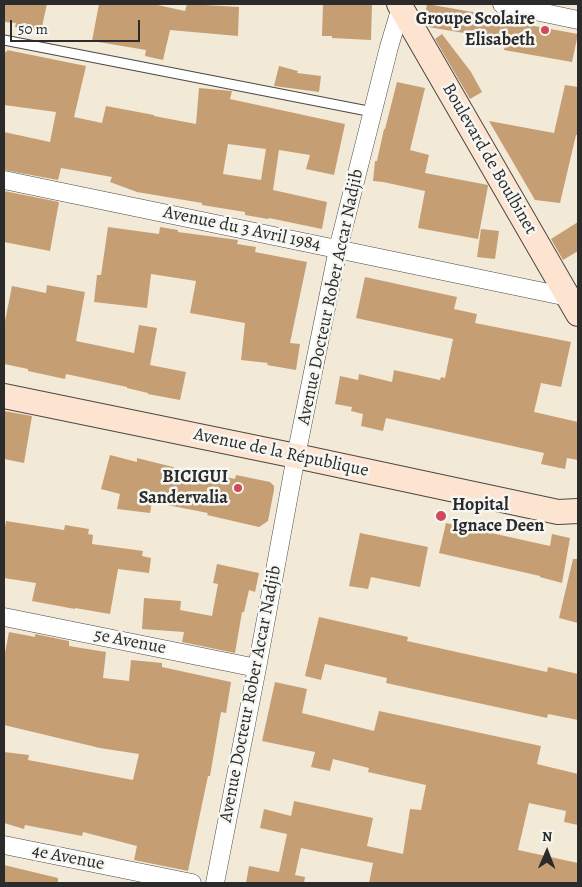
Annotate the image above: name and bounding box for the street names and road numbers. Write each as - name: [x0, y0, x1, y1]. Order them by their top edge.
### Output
- street label: Boulevard de Boulbinet: [437, 80, 541, 238]
- street label: Avenue Docteur Rober Accar Nadjib: [293, 167, 369, 427]
- street label: Avenue du 3 Avril 1984: [161, 202, 323, 256]
- street label: Avenue de la République: [192, 424, 370, 482]
- street label: Avenue Docteur Rober Accar Nadjib: [216, 564, 286, 824]
- street label: 5e Avenue: [92, 624, 168, 660]
- street label: 4e Avenue: [30, 840, 106, 876]

